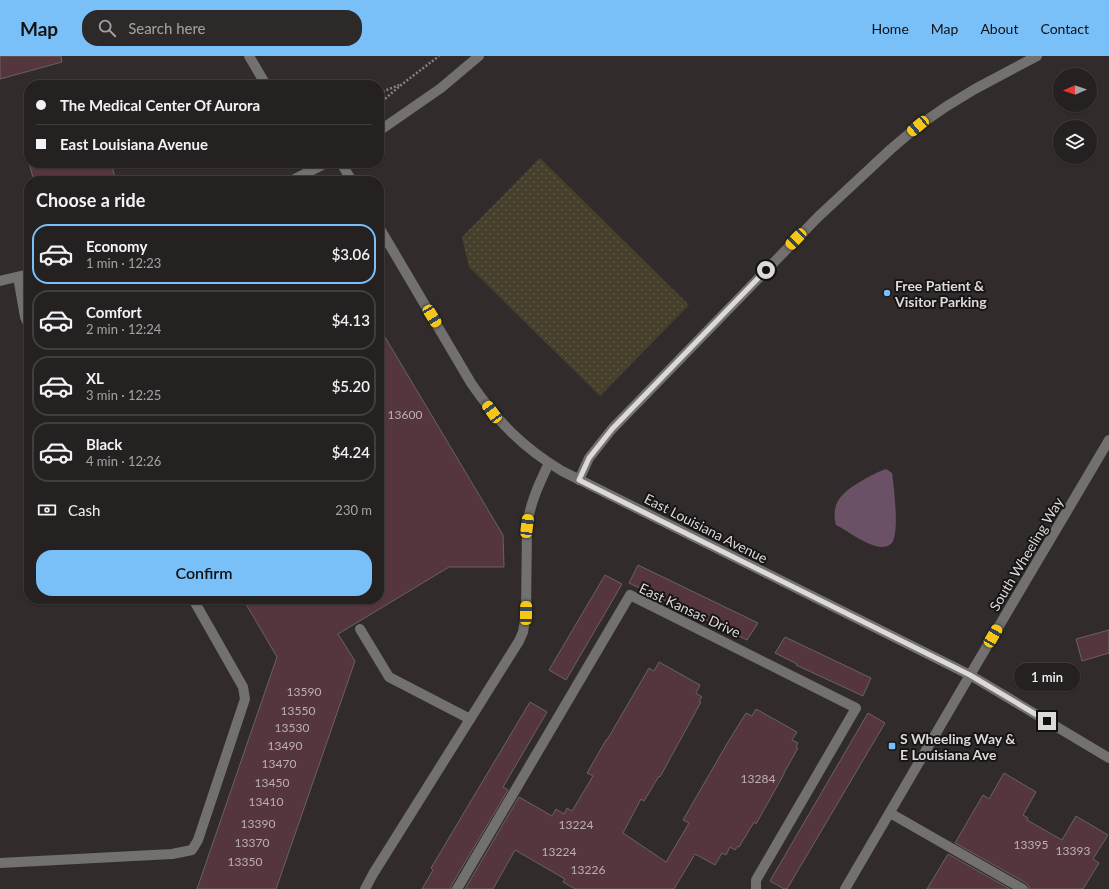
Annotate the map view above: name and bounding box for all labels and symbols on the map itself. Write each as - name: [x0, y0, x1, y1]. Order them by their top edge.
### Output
- north arrow: [1053, 68, 1097, 112]
- car: [905, 114, 931, 138]
- car: [783, 226, 809, 252]
- route start: [757, 261, 775, 279]
- place label: Free Patient & Visitor Parking: [894, 277, 987, 310]
- marker: Free Patient & Visitor Parking: [882, 288, 892, 298]
- car: [421, 303, 443, 329]
- car: [480, 399, 504, 425]
- house number: 13600: [388, 407, 422, 422]
- street label: East Louisiana Avenue: [642, 490, 770, 566]
- street label: South Wheeling Way: [985, 493, 1067, 614]
- car: [520, 513, 534, 539]
- street label: East Kansas Drive: [637, 579, 743, 641]
- car: [520, 601, 532, 625]
- car: [982, 623, 1004, 649]
- callout: 1 min: [1014, 663, 1080, 691]
- house number: 13590: [287, 684, 321, 699]
- house number: 13550: [281, 703, 315, 718]
- route end: [1038, 712, 1056, 730]
- house number: 13530: [275, 720, 309, 735]
- place label: S Wheeling Way & E Louisiana Ave: [900, 730, 1016, 763]
- house number: 13490: [268, 738, 302, 753]
- marker: S Wheeling Way & E Louisiana Ave: [887, 741, 897, 751]
- house number: 13470: [262, 756, 296, 771]
- house number: 13284: [741, 771, 775, 786]
- house number: 13450: [255, 775, 289, 790]
- house number: 13410: [249, 794, 283, 809]
- house number: 13390: [241, 816, 275, 831]
- house number: 13224: [559, 817, 593, 832]
- house number: 13370: [235, 835, 269, 850]
- house number: 13395: [1014, 837, 1048, 852]
- house number: 13393: [1056, 843, 1090, 858]
- house number: 13224: [542, 844, 576, 859]
- house number: 13350: [228, 854, 262, 869]
- house number: 13226: [571, 862, 605, 877]

